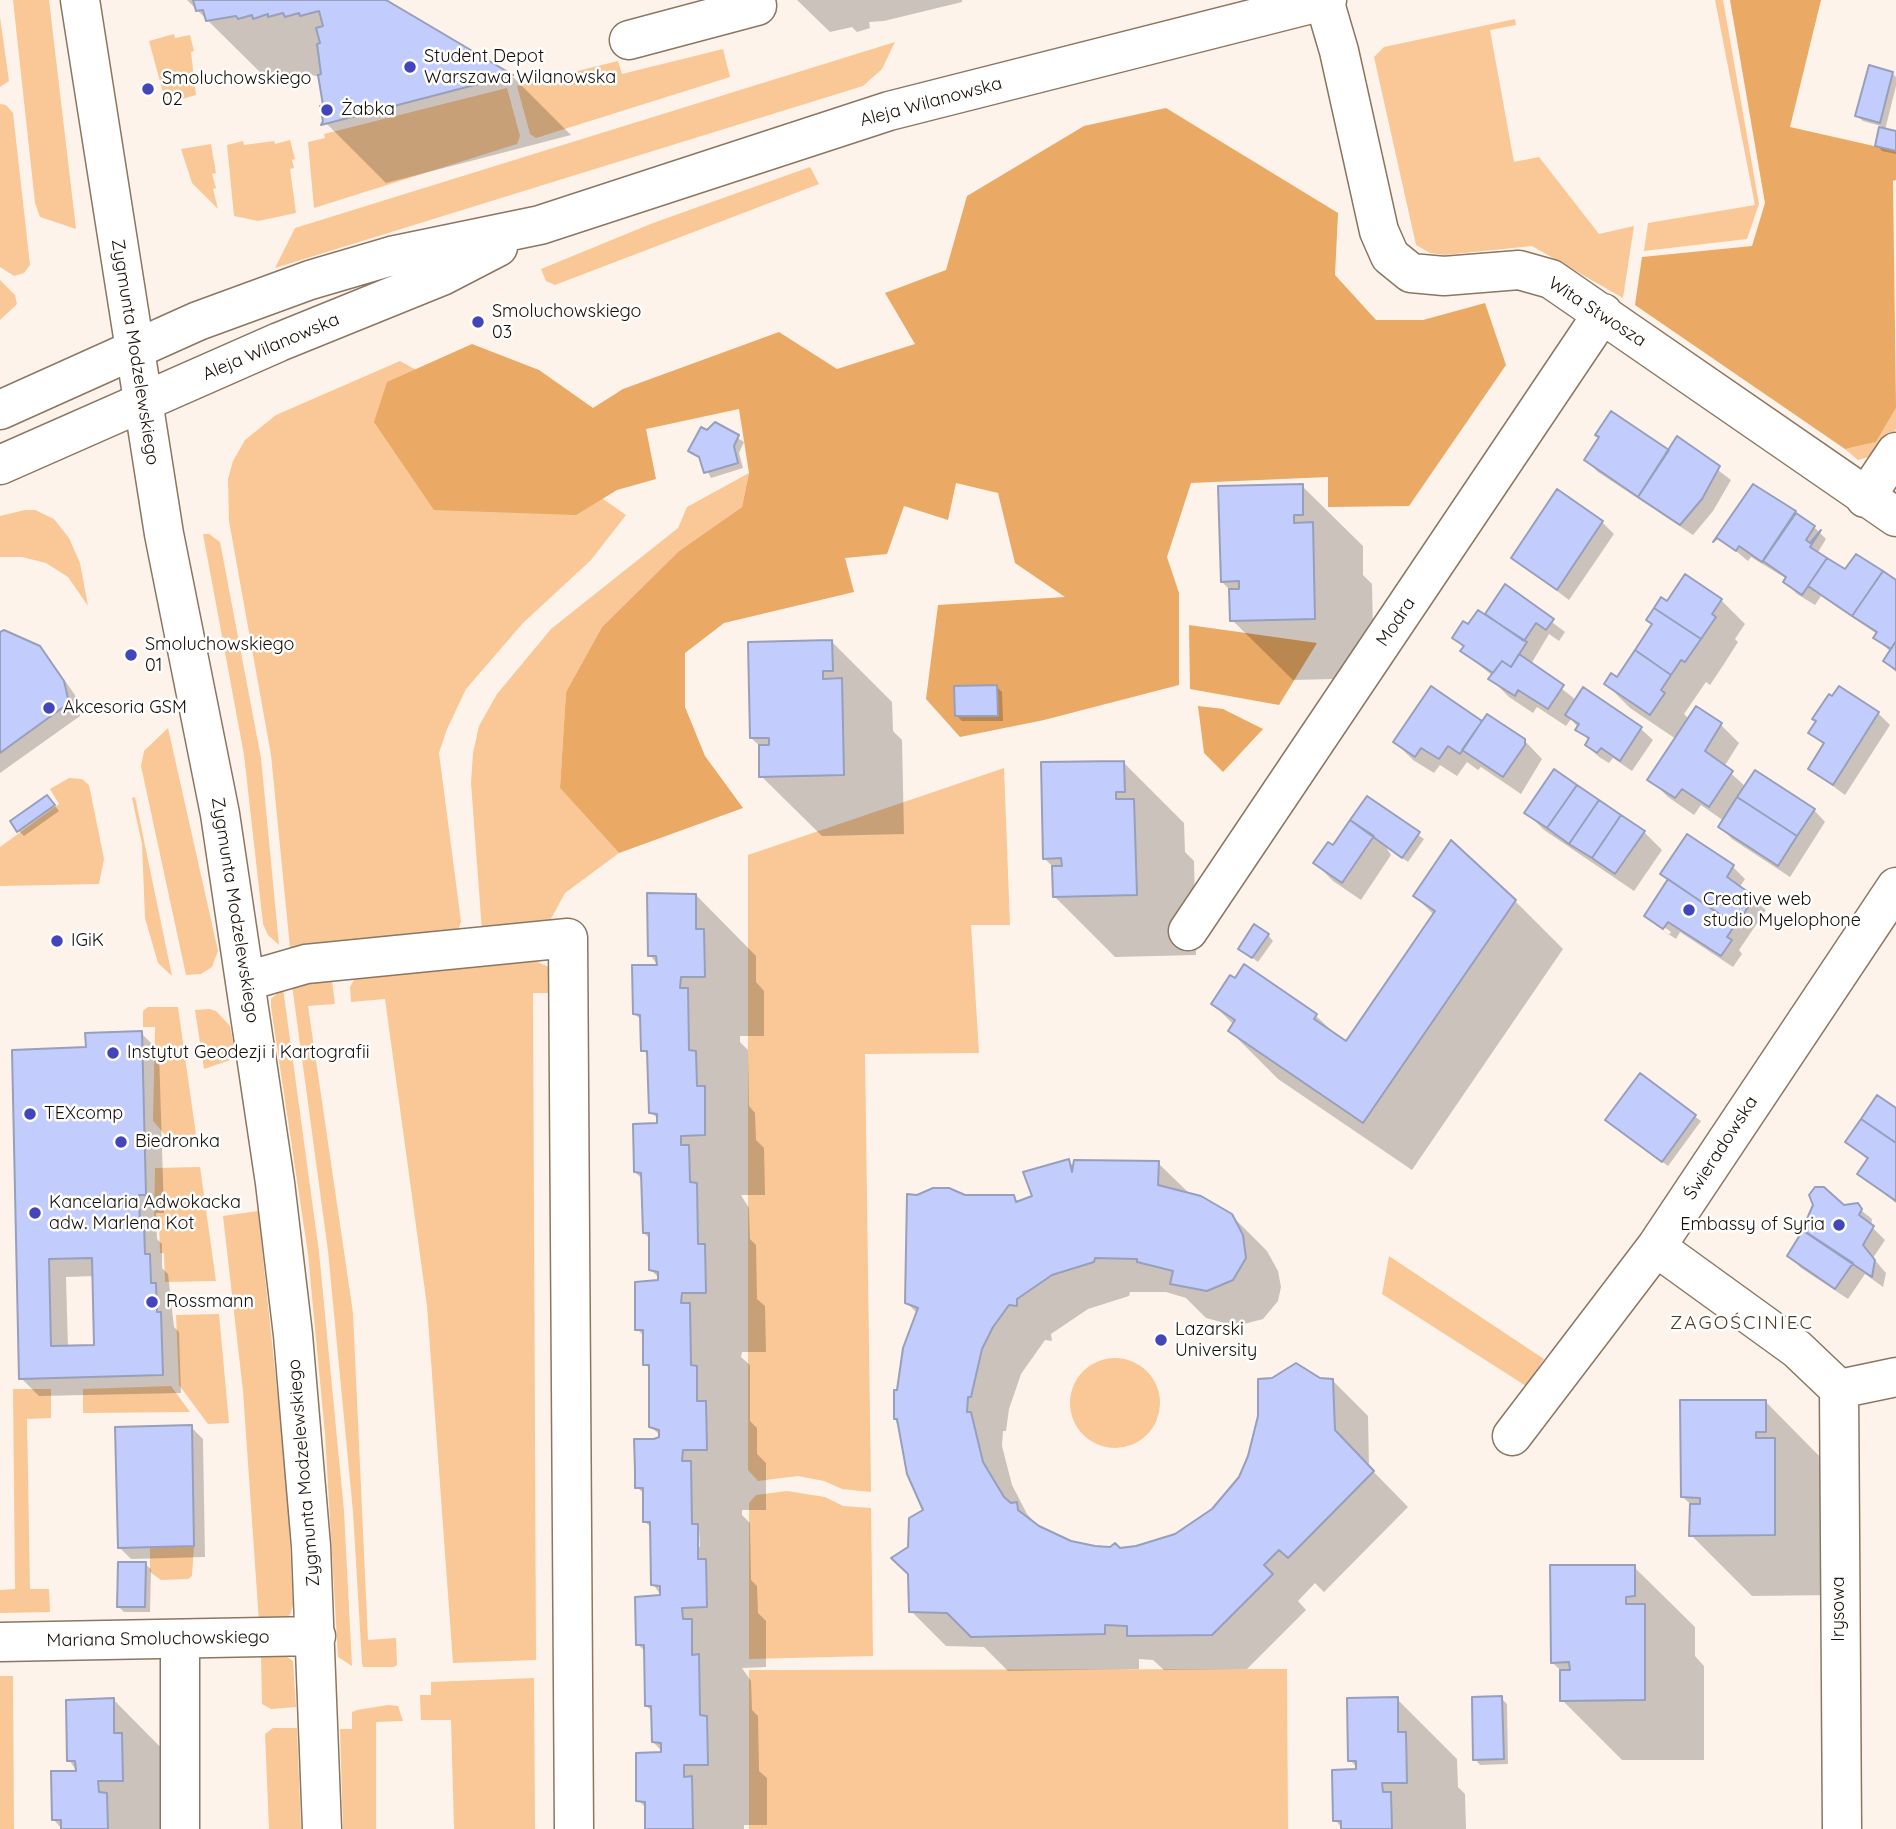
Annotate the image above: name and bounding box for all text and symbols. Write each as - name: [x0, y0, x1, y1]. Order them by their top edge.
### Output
- place label: Student Depot Warszawa Wilanowska: [424, 46, 616, 88]
- marker: Student Depot Warszawa Wilanowska: [402, 59, 418, 75]
- place label: Smoluchowskiego 02: [162, 68, 311, 110]
- street label: Aleja Wilanowska: [858, 73, 1004, 131]
- marker: Smoluchowskiego 02: [140, 81, 156, 97]
- place label: Żabka: [341, 99, 395, 121]
- marker: Żabka: [319, 102, 335, 118]
- street label: Zygmunta Modzelewskiego: [106, 238, 164, 466]
- street label: Wita Stwosza: [1544, 272, 1650, 352]
- place label: Smoluchowskiego 03: [492, 301, 641, 344]
- street label: Aleja Wilanowska: [199, 308, 343, 386]
- marker: Smoluchowskiego 03: [470, 314, 486, 330]
- street label: Modra: [1372, 593, 1420, 651]
- place label: Smoluchowskiego 01: [145, 634, 294, 676]
- marker: Smoluchowskiego 01: [123, 647, 139, 663]
- place label: Akcesoria GSM: [63, 697, 187, 719]
- marker: Akcesoria GSM: [41, 700, 57, 716]
- street label: Zygmunta Modzelewskiego: [206, 796, 264, 1024]
- place label: Creative web studio Myelophone: [1703, 889, 1861, 932]
- marker: Creative web studio Myelophone: [1681, 902, 1697, 918]
- place label: IGiK: [71, 930, 104, 952]
- marker: IGiK: [49, 933, 65, 949]
- place label: Instytut Geodezji i Kartografii: [127, 1042, 370, 1064]
- marker: Instytut Geodezji i Kartografii: [105, 1045, 121, 1061]
- street label: Świeradowska: [1679, 1092, 1763, 1204]
- place label: TEXcomp: [44, 1103, 123, 1125]
- marker: TEXcomp: [22, 1106, 38, 1122]
- place label: Biedronka: [135, 1131, 220, 1153]
- marker: Biedronka: [113, 1134, 129, 1150]
- place label: Kancelaria Adwokacka adw. Marlena Kot: [49, 1192, 241, 1234]
- marker: Kancelaria Adwokacka adw. Marlena Kot: [27, 1205, 43, 1221]
- place label: Embassy of Syria: [1680, 1214, 1825, 1236]
- marker: Embassy of Syria: [1831, 1217, 1847, 1233]
- place label: Rossmann: [166, 1291, 254, 1313]
- marker: Rossmann: [144, 1294, 160, 1310]
- district label: ZAGOŚCINIEC: [1671, 1312, 1813, 1334]
- place label: Lazarski University: [1175, 1319, 1257, 1362]
- marker: Lazarski University: [1153, 1332, 1169, 1348]
- street label: Zygmunta Modzelewskiego: [283, 1358, 325, 1588]
- street label: Irysowa: [1828, 1576, 1850, 1642]
- street label: Mariana Smoluchowskiego: [46, 1626, 270, 1652]

